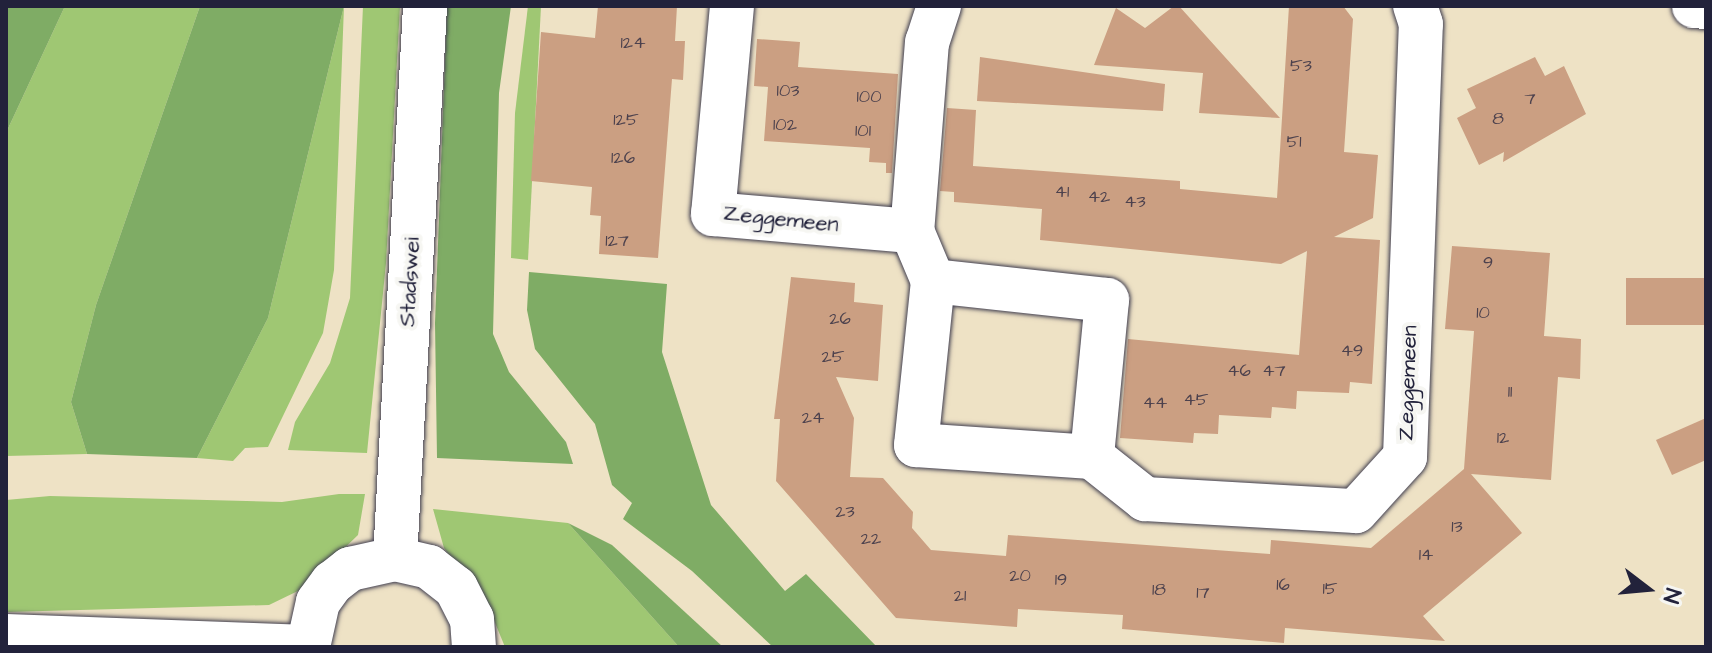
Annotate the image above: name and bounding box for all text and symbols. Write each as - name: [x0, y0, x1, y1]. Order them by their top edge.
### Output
- house number: 124: [621, 32, 645, 54]
- house number: 53: [1290, 55, 1312, 77]
- house number: 103: [777, 80, 799, 102]
- house number: 100: [856, 86, 882, 108]
- house number: 7: [1524, 88, 1536, 110]
- house number: 8: [1492, 108, 1504, 130]
- house number: 125: [613, 109, 639, 131]
- house number: 102: [773, 114, 797, 136]
- house number: 101: [855, 120, 871, 142]
- house number: 51: [1286, 131, 1302, 153]
- house number: 126: [611, 147, 635, 169]
- house number: 41: [1055, 181, 1069, 203]
- house number: 42: [1088, 186, 1110, 208]
- house number: 43: [1124, 191, 1146, 213]
- street label: Zeggemeen: [722, 200, 840, 238]
- house number: 127: [605, 230, 629, 252]
- street label: Stadswei: [394, 237, 426, 327]
- house number: 9: [1483, 252, 1493, 274]
- house number: 10: [1476, 302, 1490, 324]
- house number: 26: [829, 308, 851, 330]
- street label: Zeggemeen: [1393, 325, 1423, 441]
- house number: 49: [1341, 340, 1363, 362]
- house number: 25: [821, 346, 845, 368]
- house number: 46: [1227, 360, 1251, 382]
- house number: 47: [1262, 360, 1286, 382]
- house number: 11: [1508, 381, 1512, 403]
- house number: 45: [1184, 389, 1208, 411]
- house number: 44: [1143, 392, 1167, 414]
- house number: 24: [802, 407, 824, 429]
- house number: 12: [1497, 427, 1509, 449]
- house number: 23: [835, 501, 855, 523]
- house number: 13: [1451, 516, 1463, 538]
- house number: 22: [861, 528, 881, 550]
- house number: 14: [1419, 544, 1433, 566]
- north arrow: [1608, 549, 1688, 629]
- house number: 20: [1009, 565, 1031, 587]
- house number: 19: [1055, 569, 1067, 591]
- house number: 16: [1276, 574, 1290, 596]
- house number: 15: [1322, 578, 1338, 600]
- house number: 18: [1152, 579, 1166, 601]
- house number: 17: [1196, 582, 1210, 604]
- house number: 21: [954, 585, 966, 607]
- text: N: [1655, 585, 1688, 607]

